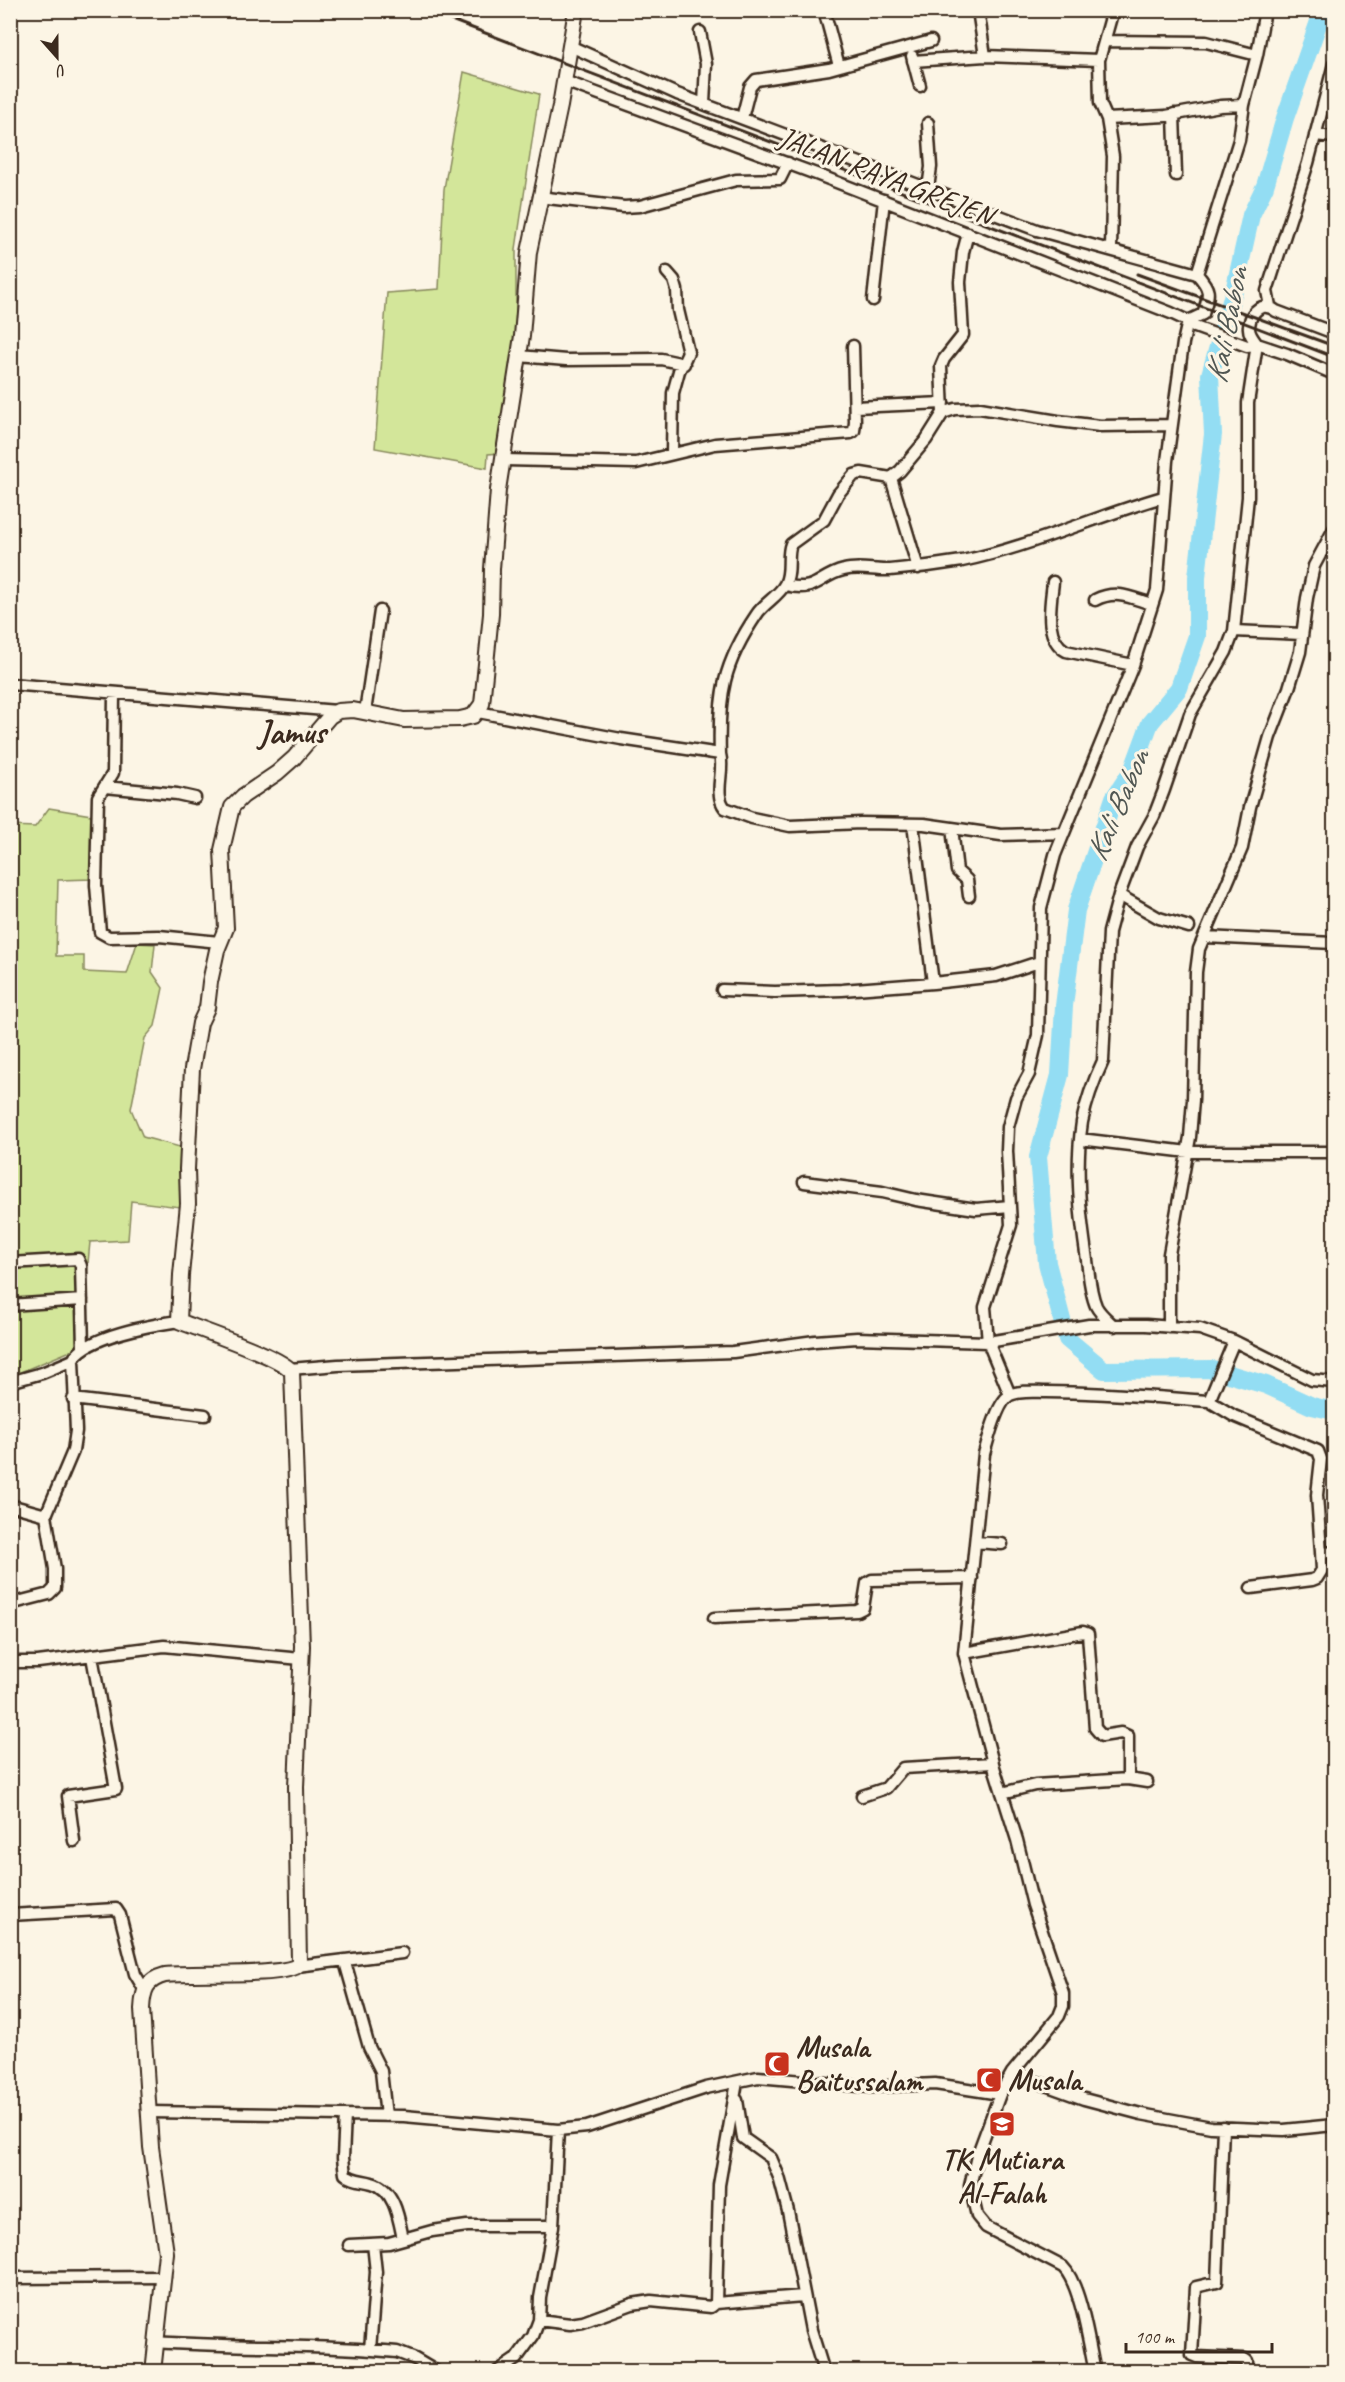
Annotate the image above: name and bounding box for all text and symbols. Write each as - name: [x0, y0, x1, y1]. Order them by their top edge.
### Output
- north arrow: [27, 27, 87, 87]
- text: U: [52, 59, 69, 82]
- street label: JALAN RAYA GREJEN: [771, 117, 1002, 236]
- water label: Kali Babon: [1195, 260, 1258, 386]
- district label: Jamus: [256, 711, 329, 753]
- water label: Kali Babon: [1076, 740, 1161, 867]
- place label: Musala Baitussalam: [796, 2028, 924, 2100]
- mosque icon: Musala Baitussalam: [762, 2049, 792, 2079]
- place label: Musala: [1008, 2061, 1084, 2099]
- mosque icon: Musala: [974, 2065, 1004, 2095]
- school or university icon: TK Mutiara Al-Falah: [987, 2109, 1017, 2139]
- place label: TK Mutiara Al-Falah: [941, 2140, 1065, 2212]
- scale bar: [1126, 2316, 1272, 2354]
- text: 100 m: [1135, 2326, 1176, 2348]

